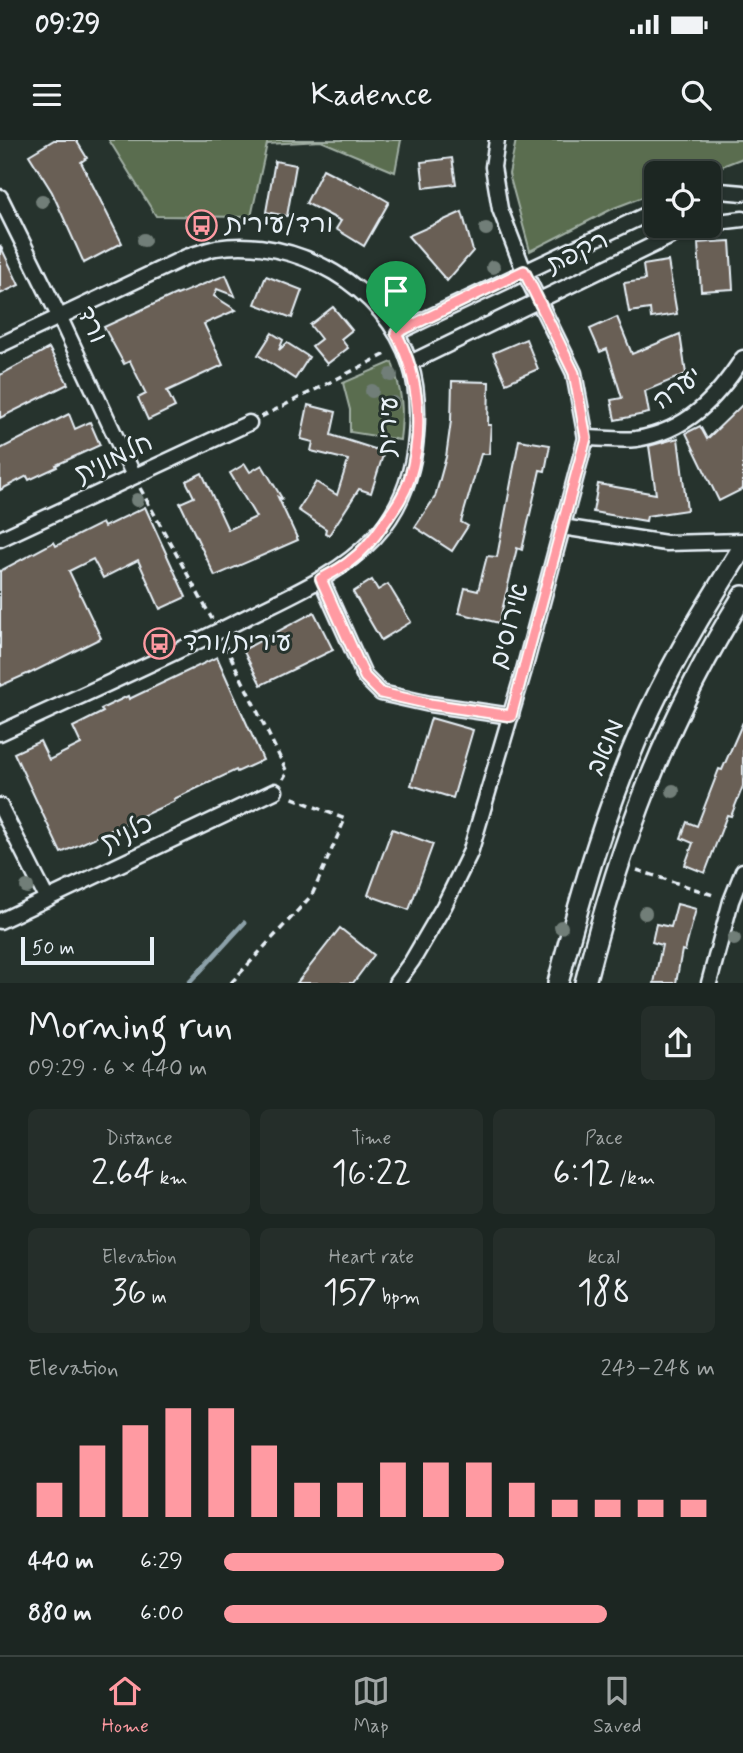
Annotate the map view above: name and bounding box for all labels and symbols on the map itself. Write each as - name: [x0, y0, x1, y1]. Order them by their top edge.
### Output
- bus stop icon: ורד/עירית: [185, 208, 219, 242]
- place label: ורד/עירית: [223, 208, 333, 242]
- street label: רקפת: [540, 224, 614, 283]
- pin: [366, 261, 426, 333]
- street label: ורד: [68, 301, 114, 349]
- street label: יערה: [647, 360, 709, 418]
- street label: עירית: [371, 396, 407, 458]
- street label: חלמונית: [70, 426, 158, 492]
- street label: אירוסים: [482, 579, 538, 673]
- bus stop icon: עירית/ורד: [143, 626, 177, 660]
- place label: עירית/ורד: [183, 626, 291, 660]
- street label: מואב: [579, 714, 633, 780]
- street label: כלנית: [96, 807, 158, 861]
- scale bar: [21, 934, 154, 966]

